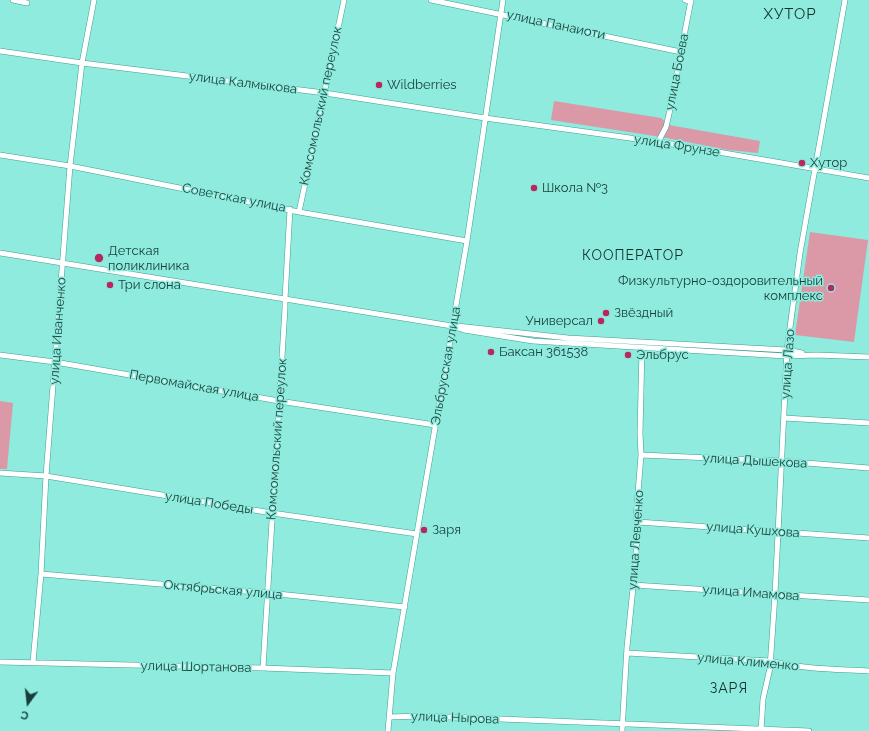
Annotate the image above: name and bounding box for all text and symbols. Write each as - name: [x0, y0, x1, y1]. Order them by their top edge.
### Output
- district label: ХУТОР: [763, 5, 817, 23]
- street label: улица Панаиоти: [505, 7, 607, 43]
- street label: Комсомольский переулок: [297, 25, 345, 187]
- street label: улица Боева: [662, 32, 692, 112]
- street label: улица Калмыкова: [188, 69, 298, 97]
- place label: Wildberries: [387, 77, 457, 93]
- marker: Wildberries: [374, 80, 384, 90]
- street label: улица Фрунзе: [633, 132, 721, 160]
- place label: Хутор: [810, 155, 847, 171]
- marker: Хутор: [797, 158, 807, 168]
- street label: Советская улица: [181, 180, 287, 216]
- place label: Школа №3: [542, 180, 608, 196]
- marker: Школа №3: [529, 183, 539, 193]
- place label: Детская поликлиника: [108, 243, 189, 274]
- district label: КООПЕРАТОР: [582, 248, 684, 264]
- marker: Детская поликлиника: [93, 252, 105, 264]
- place label: Физкультурно-оздоровительный комплекс: [618, 273, 823, 304]
- street label: улица Иванченко: [46, 277, 70, 385]
- place label: Три слона: [118, 277, 181, 293]
- marker: Три слона: [105, 280, 115, 290]
- marker: Физкультурно-оздоровительный комплекс: [826, 283, 836, 293]
- street label: Эльбрусская улица: [428, 305, 464, 427]
- place label: Звёздный: [614, 305, 673, 321]
- marker: Звёздный: [601, 308, 611, 318]
- place label: Универсал: [525, 313, 593, 329]
- marker: Универсал: [596, 316, 606, 326]
- street label: улица Лазо: [778, 328, 798, 400]
- place label: Баксан 361538: [499, 344, 588, 360]
- marker: Баксан 361538: [486, 347, 496, 357]
- place label: Эльбрус: [636, 347, 689, 363]
- marker: Эльбрус: [623, 350, 633, 360]
- street label: Комсомольский переулок: [264, 358, 290, 520]
- street label: Первомайская улица: [128, 367, 260, 405]
- street label: улица Дышекова: [702, 450, 808, 472]
- street label: улица Победы: [164, 488, 254, 518]
- street label: улица Левченко: [625, 489, 647, 591]
- street label: улица Кушхова: [706, 519, 800, 541]
- place label: Заря: [432, 522, 461, 538]
- marker: Заря: [419, 525, 429, 535]
- street label: Октябрьская улица: [163, 577, 283, 603]
- street label: улица Имамова: [702, 582, 800, 604]
- street label: улица Клименко: [697, 650, 799, 674]
- street label: улица Шортанова: [140, 658, 252, 676]
- district label: ЗАРЯ: [710, 681, 748, 697]
- north arrow: [8, 683, 48, 723]
- text: С: [19, 708, 30, 722]
- street label: улица Нырова: [411, 709, 499, 727]

